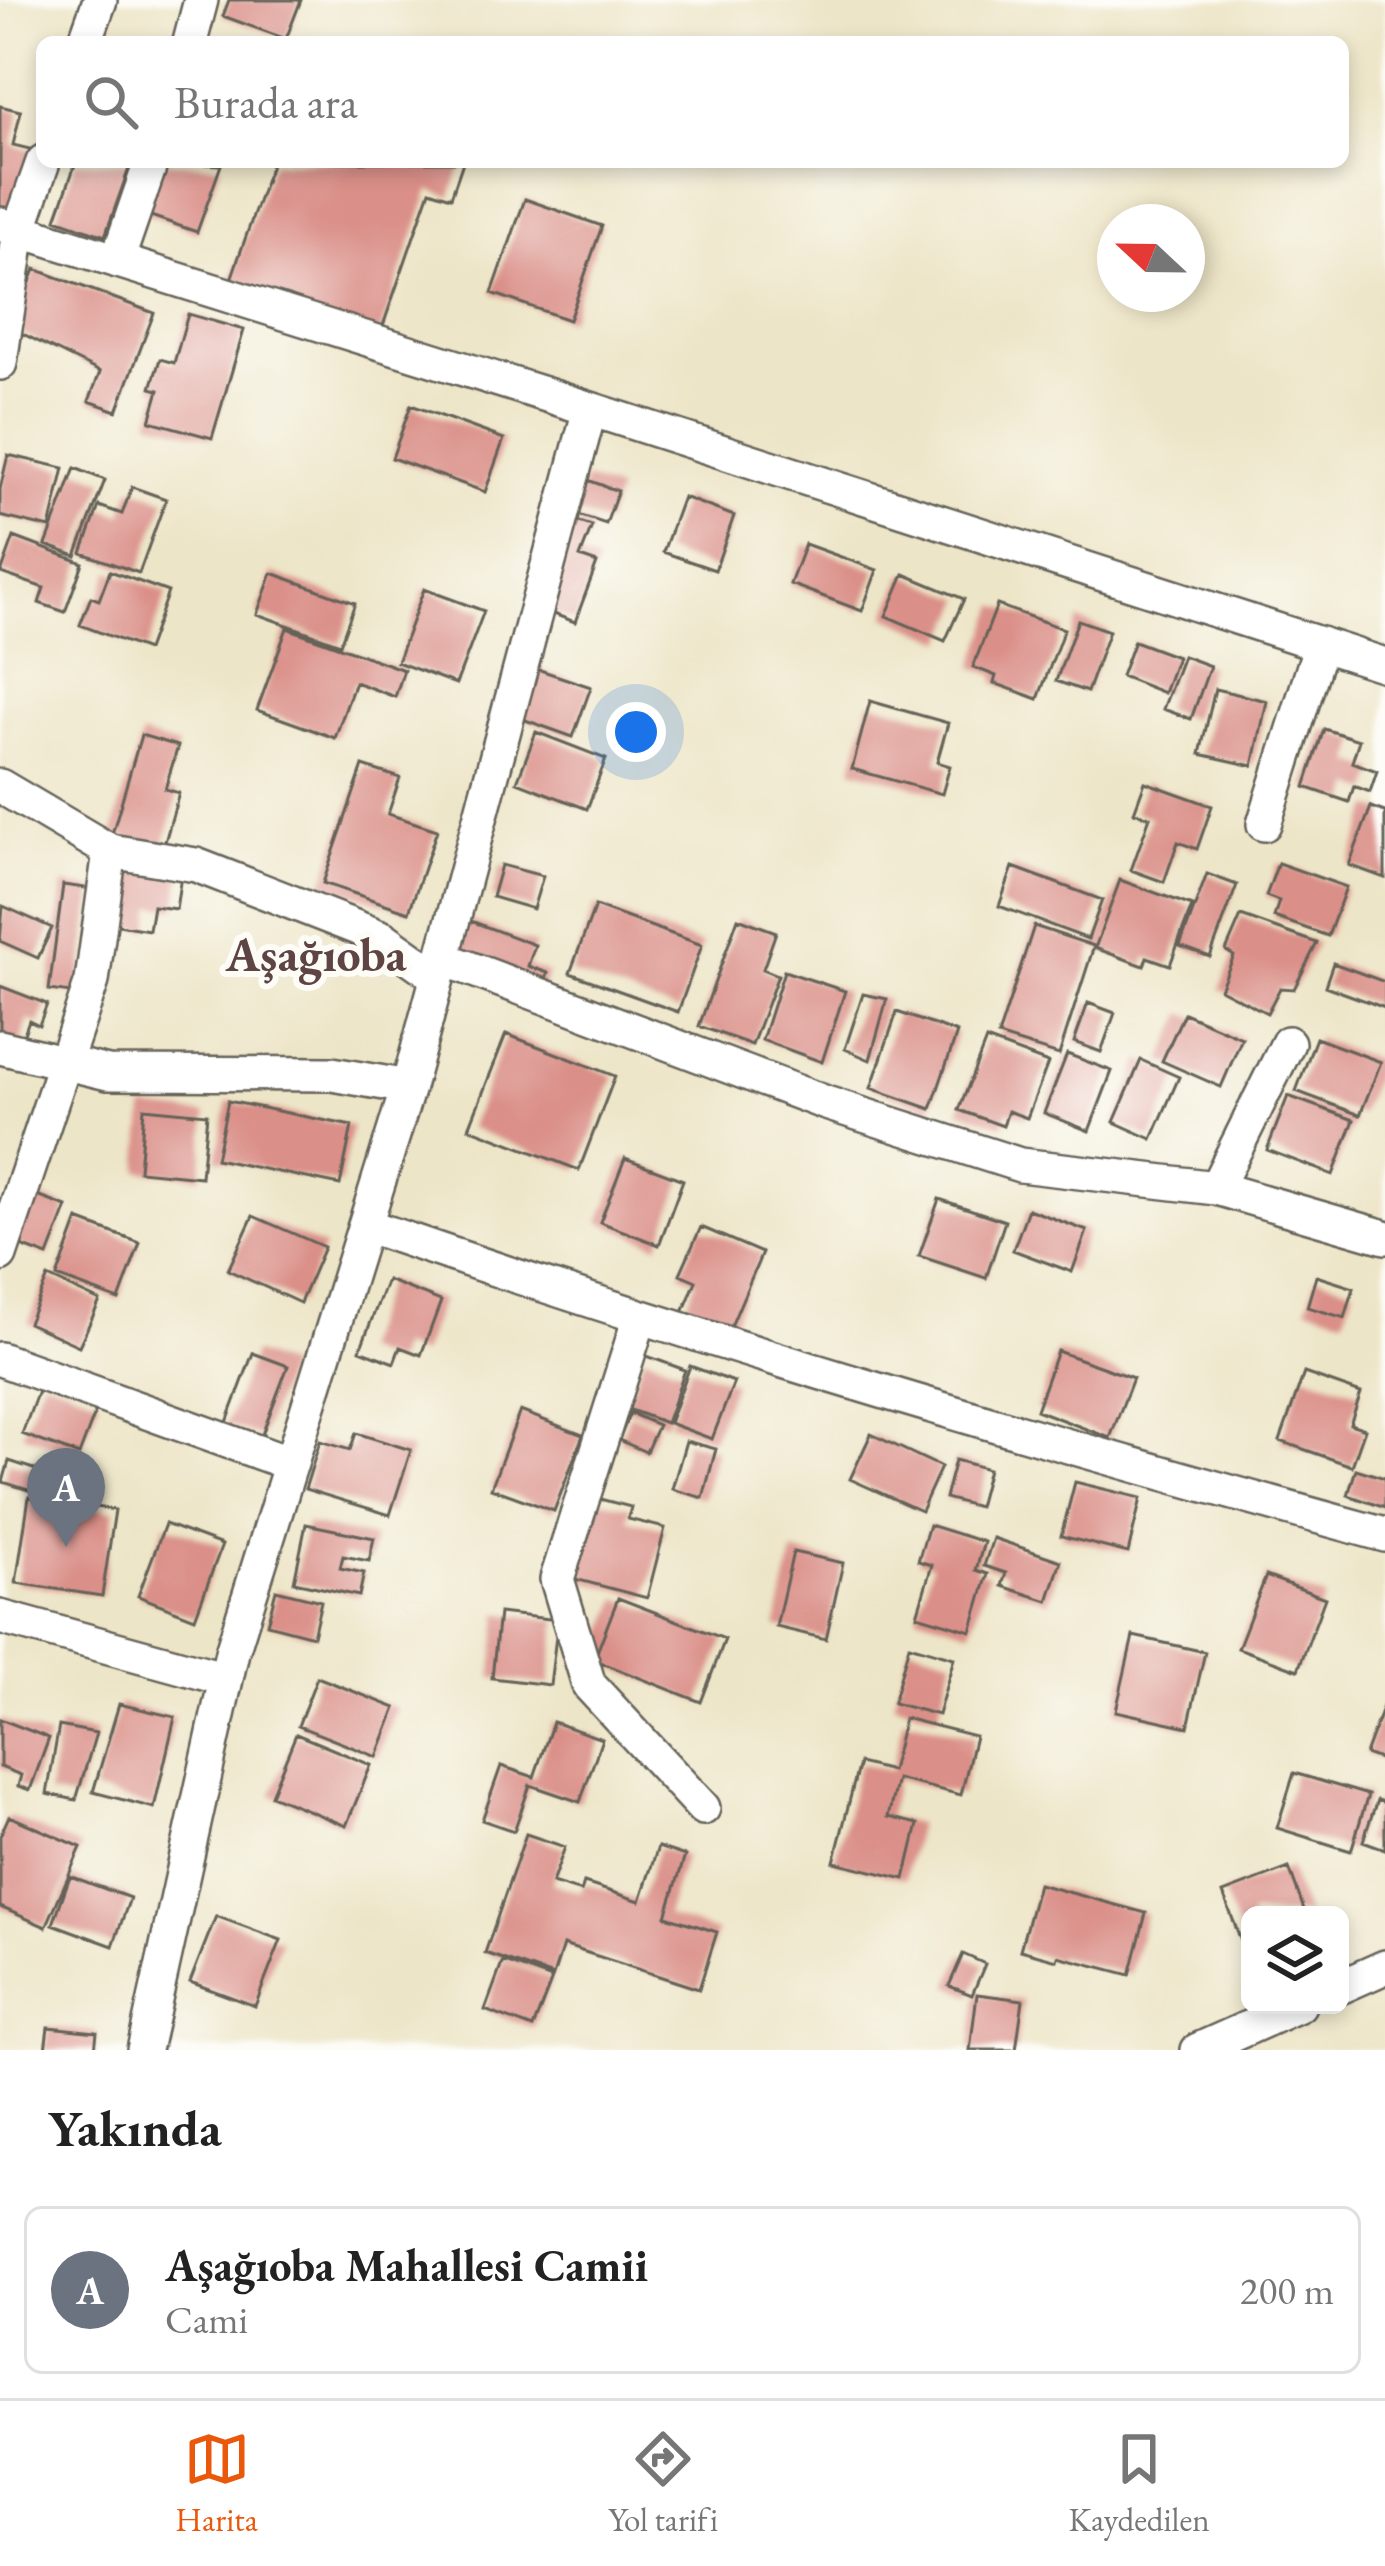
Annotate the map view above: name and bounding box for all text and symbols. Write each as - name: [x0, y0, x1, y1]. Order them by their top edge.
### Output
- search box: [36, 36, 1349, 168]
- icon: search: [78, 69, 144, 135]
- text: Burada ara: [174, 73, 358, 131]
- north arrow: [1097, 204, 1205, 312]
- your location: [606, 702, 666, 762]
- district label: Aşağıoba: [225, 923, 407, 985]
- pin: A: [27, 1448, 105, 1547]
- map controls: [1241, 1906, 1349, 2014]
- button: layers: [1241, 1906, 1349, 2014]
- text: Yakında: [48, 2095, 222, 2161]
- text: Aşağıoba Mahallesi Camii: [165, 2236, 648, 2294]
- text: A: [76, 2265, 104, 2316]
- text: 200 m: [1240, 2265, 1334, 2316]
- text: Cami: [165, 2294, 248, 2345]
- tab: Harita: [175, 2426, 258, 2541]
- tab: Yol tarifi: [608, 2426, 718, 2541]
- tab: Kaydedilen: [1069, 2426, 1210, 2541]

